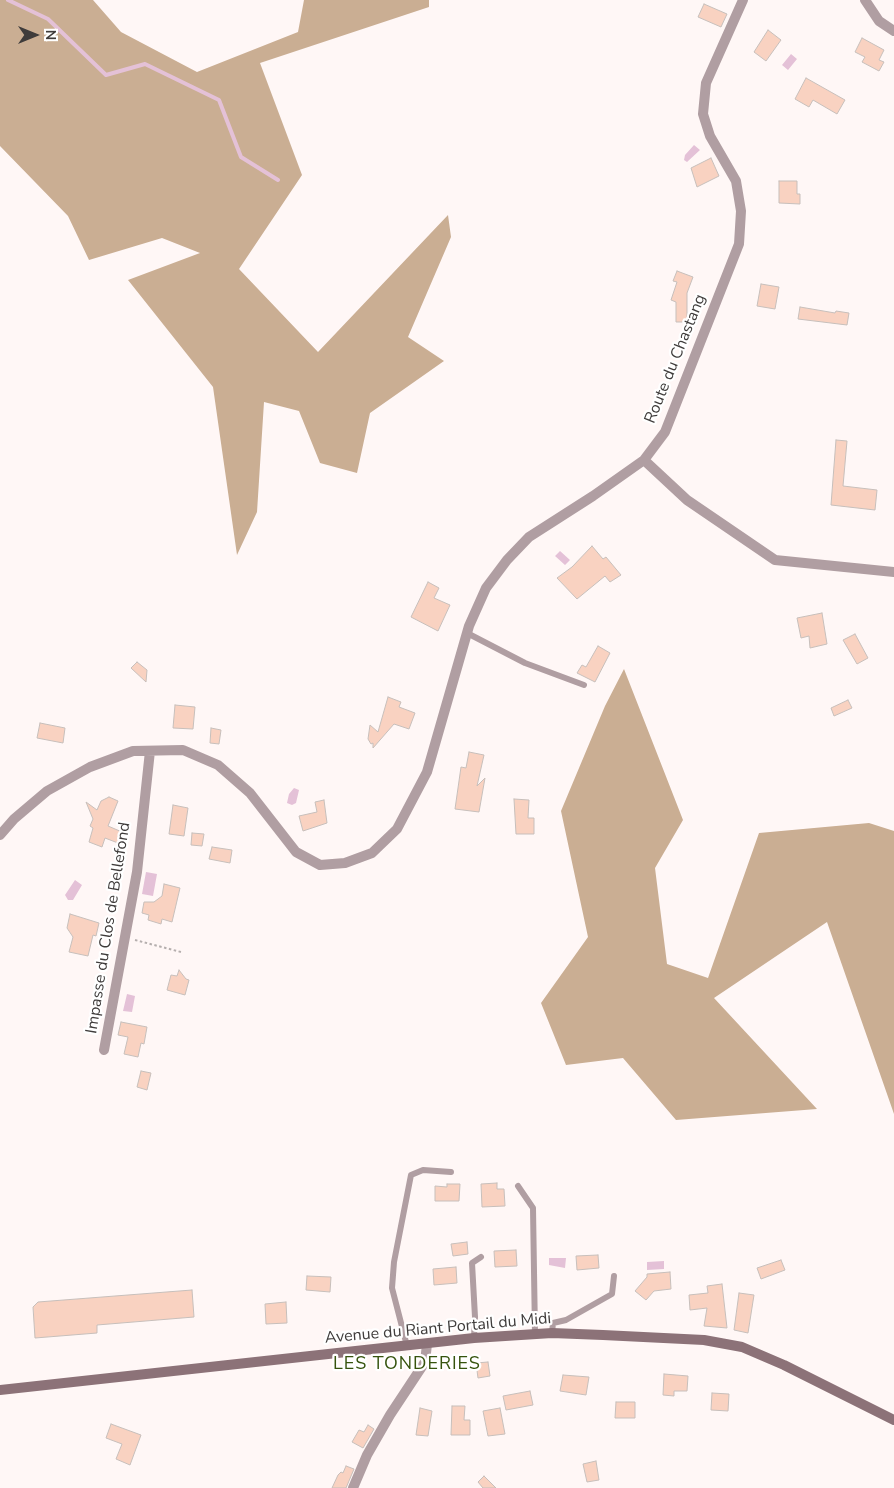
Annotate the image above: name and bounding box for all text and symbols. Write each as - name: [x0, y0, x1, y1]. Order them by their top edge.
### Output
- north arrow: [10, 10, 60, 60]
- text: N: [41, 30, 60, 40]
- street label: Route du Chastang: [641, 292, 711, 426]
- street label: Impasse du Clos de Bellefond: [83, 821, 135, 1035]
- street label: Avenue du Riant Portail du Midi: [324, 1310, 552, 1348]
- district label: LES TONDERIES: [331, 1354, 483, 1376]

